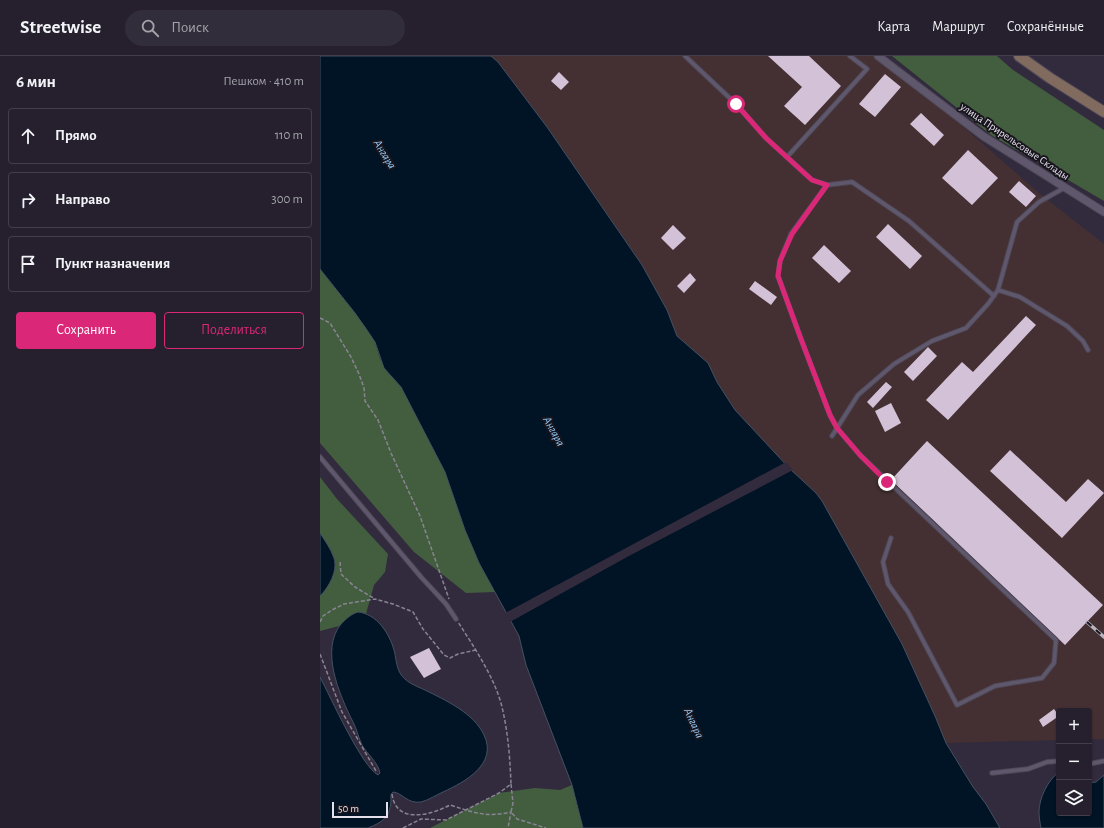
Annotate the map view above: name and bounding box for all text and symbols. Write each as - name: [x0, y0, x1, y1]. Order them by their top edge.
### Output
- search box: [125, 10, 405, 46]
- icon: search: [139, 17, 161, 39]
- text: Streetwise: [20, 18, 101, 37]
- text: Поиск: [171, 20, 209, 35]
- text: Карта: [877, 20, 910, 34]
- text: Маршрут: [932, 20, 985, 34]
- text: Сохранённые: [1007, 20, 1084, 34]
- text: 6 мин: [16, 73, 56, 90]
- text: Пешком · 410 m: [223, 75, 304, 88]
- route start: [727, 95, 745, 113]
- street label: улица Прирельсовые Склады: [957, 100, 1071, 182]
- icon: ahead: [17, 125, 39, 147]
- text: Прямо: [55, 128, 97, 143]
- text: 110 m: [275, 129, 303, 142]
- water label: Ангара: [370, 136, 399, 171]
- icon: right: [17, 189, 39, 211]
- text: Направо: [55, 192, 110, 207]
- text: 300 m: [271, 193, 303, 206]
- icon: arrive: [17, 253, 39, 275]
- text: Пункт назначения: [55, 256, 170, 271]
- button: Сохранить: [16, 312, 156, 349]
- button: Поделиться: [164, 312, 304, 349]
- water label: Ангара: [540, 413, 567, 448]
- route end: [878, 473, 896, 491]
- water label: Ангара: [680, 705, 706, 740]
- map controls: [1056, 708, 1092, 816]
- button: +: [1056, 708, 1092, 744]
- button: −: [1056, 744, 1092, 780]
- button: layers: [1056, 780, 1092, 816]
- scale bar: [332, 800, 388, 819]
- text: 50 m: [338, 803, 359, 814]

